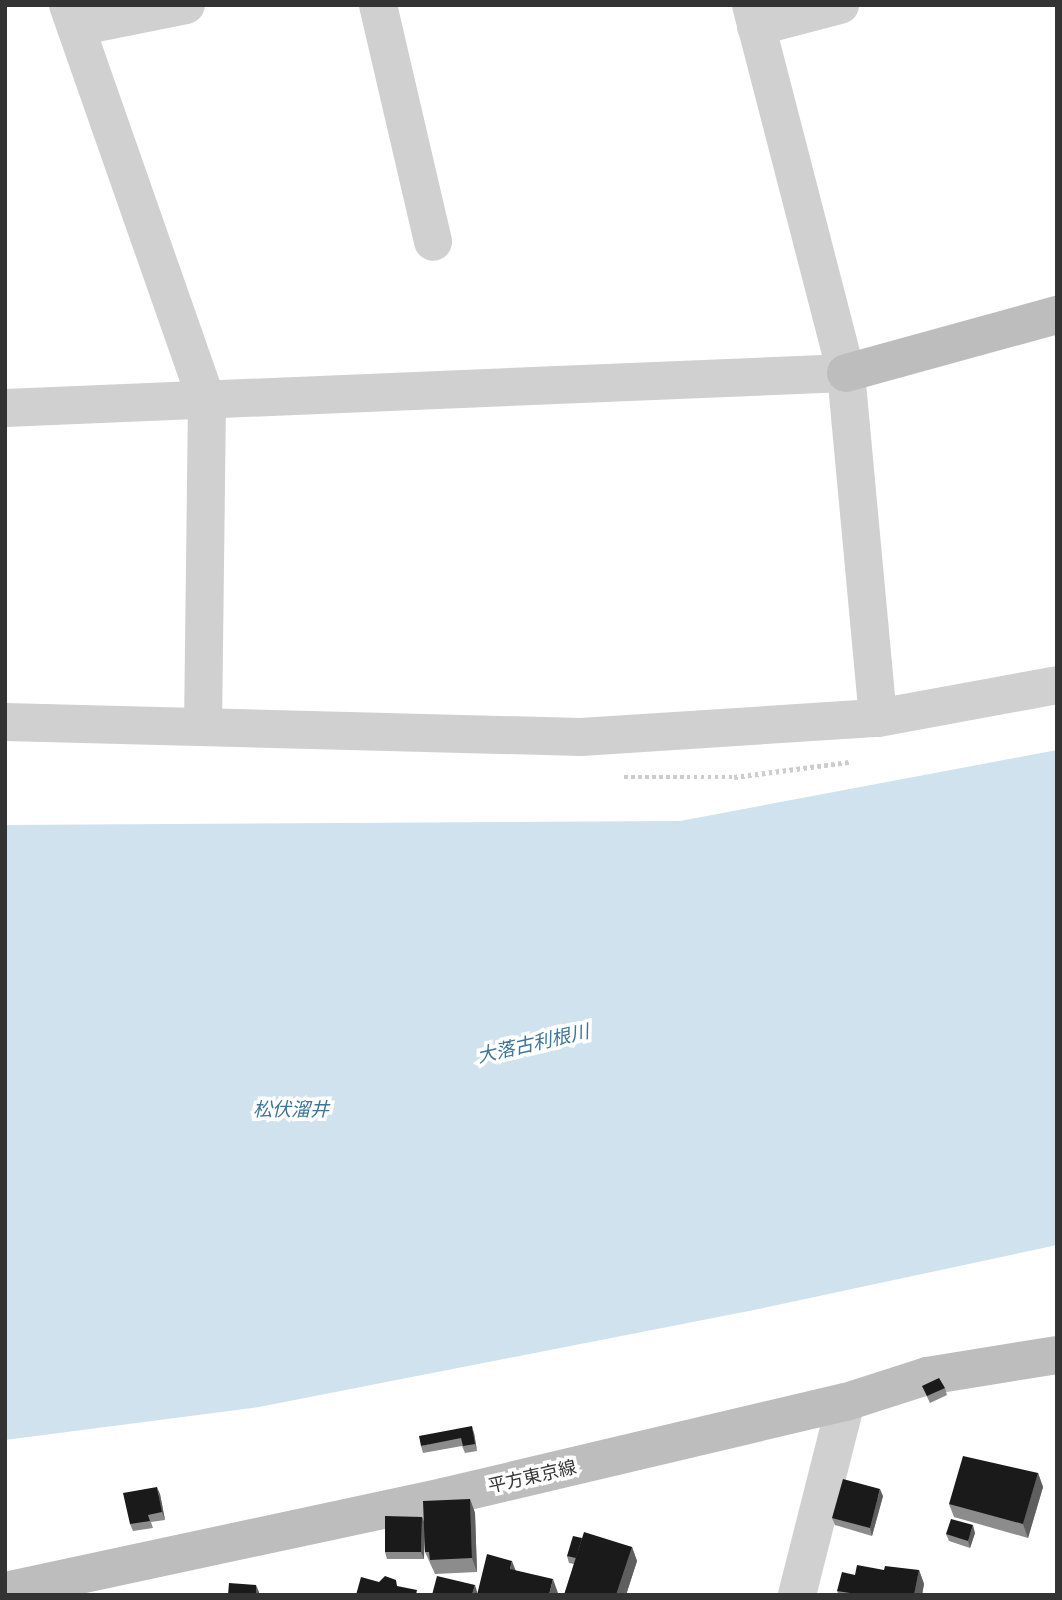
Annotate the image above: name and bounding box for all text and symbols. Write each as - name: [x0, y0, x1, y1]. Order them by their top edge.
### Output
- water label: 大落古利根川: [475, 1020, 591, 1068]
- water label: 松伏溜井: [253, 1099, 329, 1121]
- street label: 平方東京線: [486, 1455, 578, 1497]

